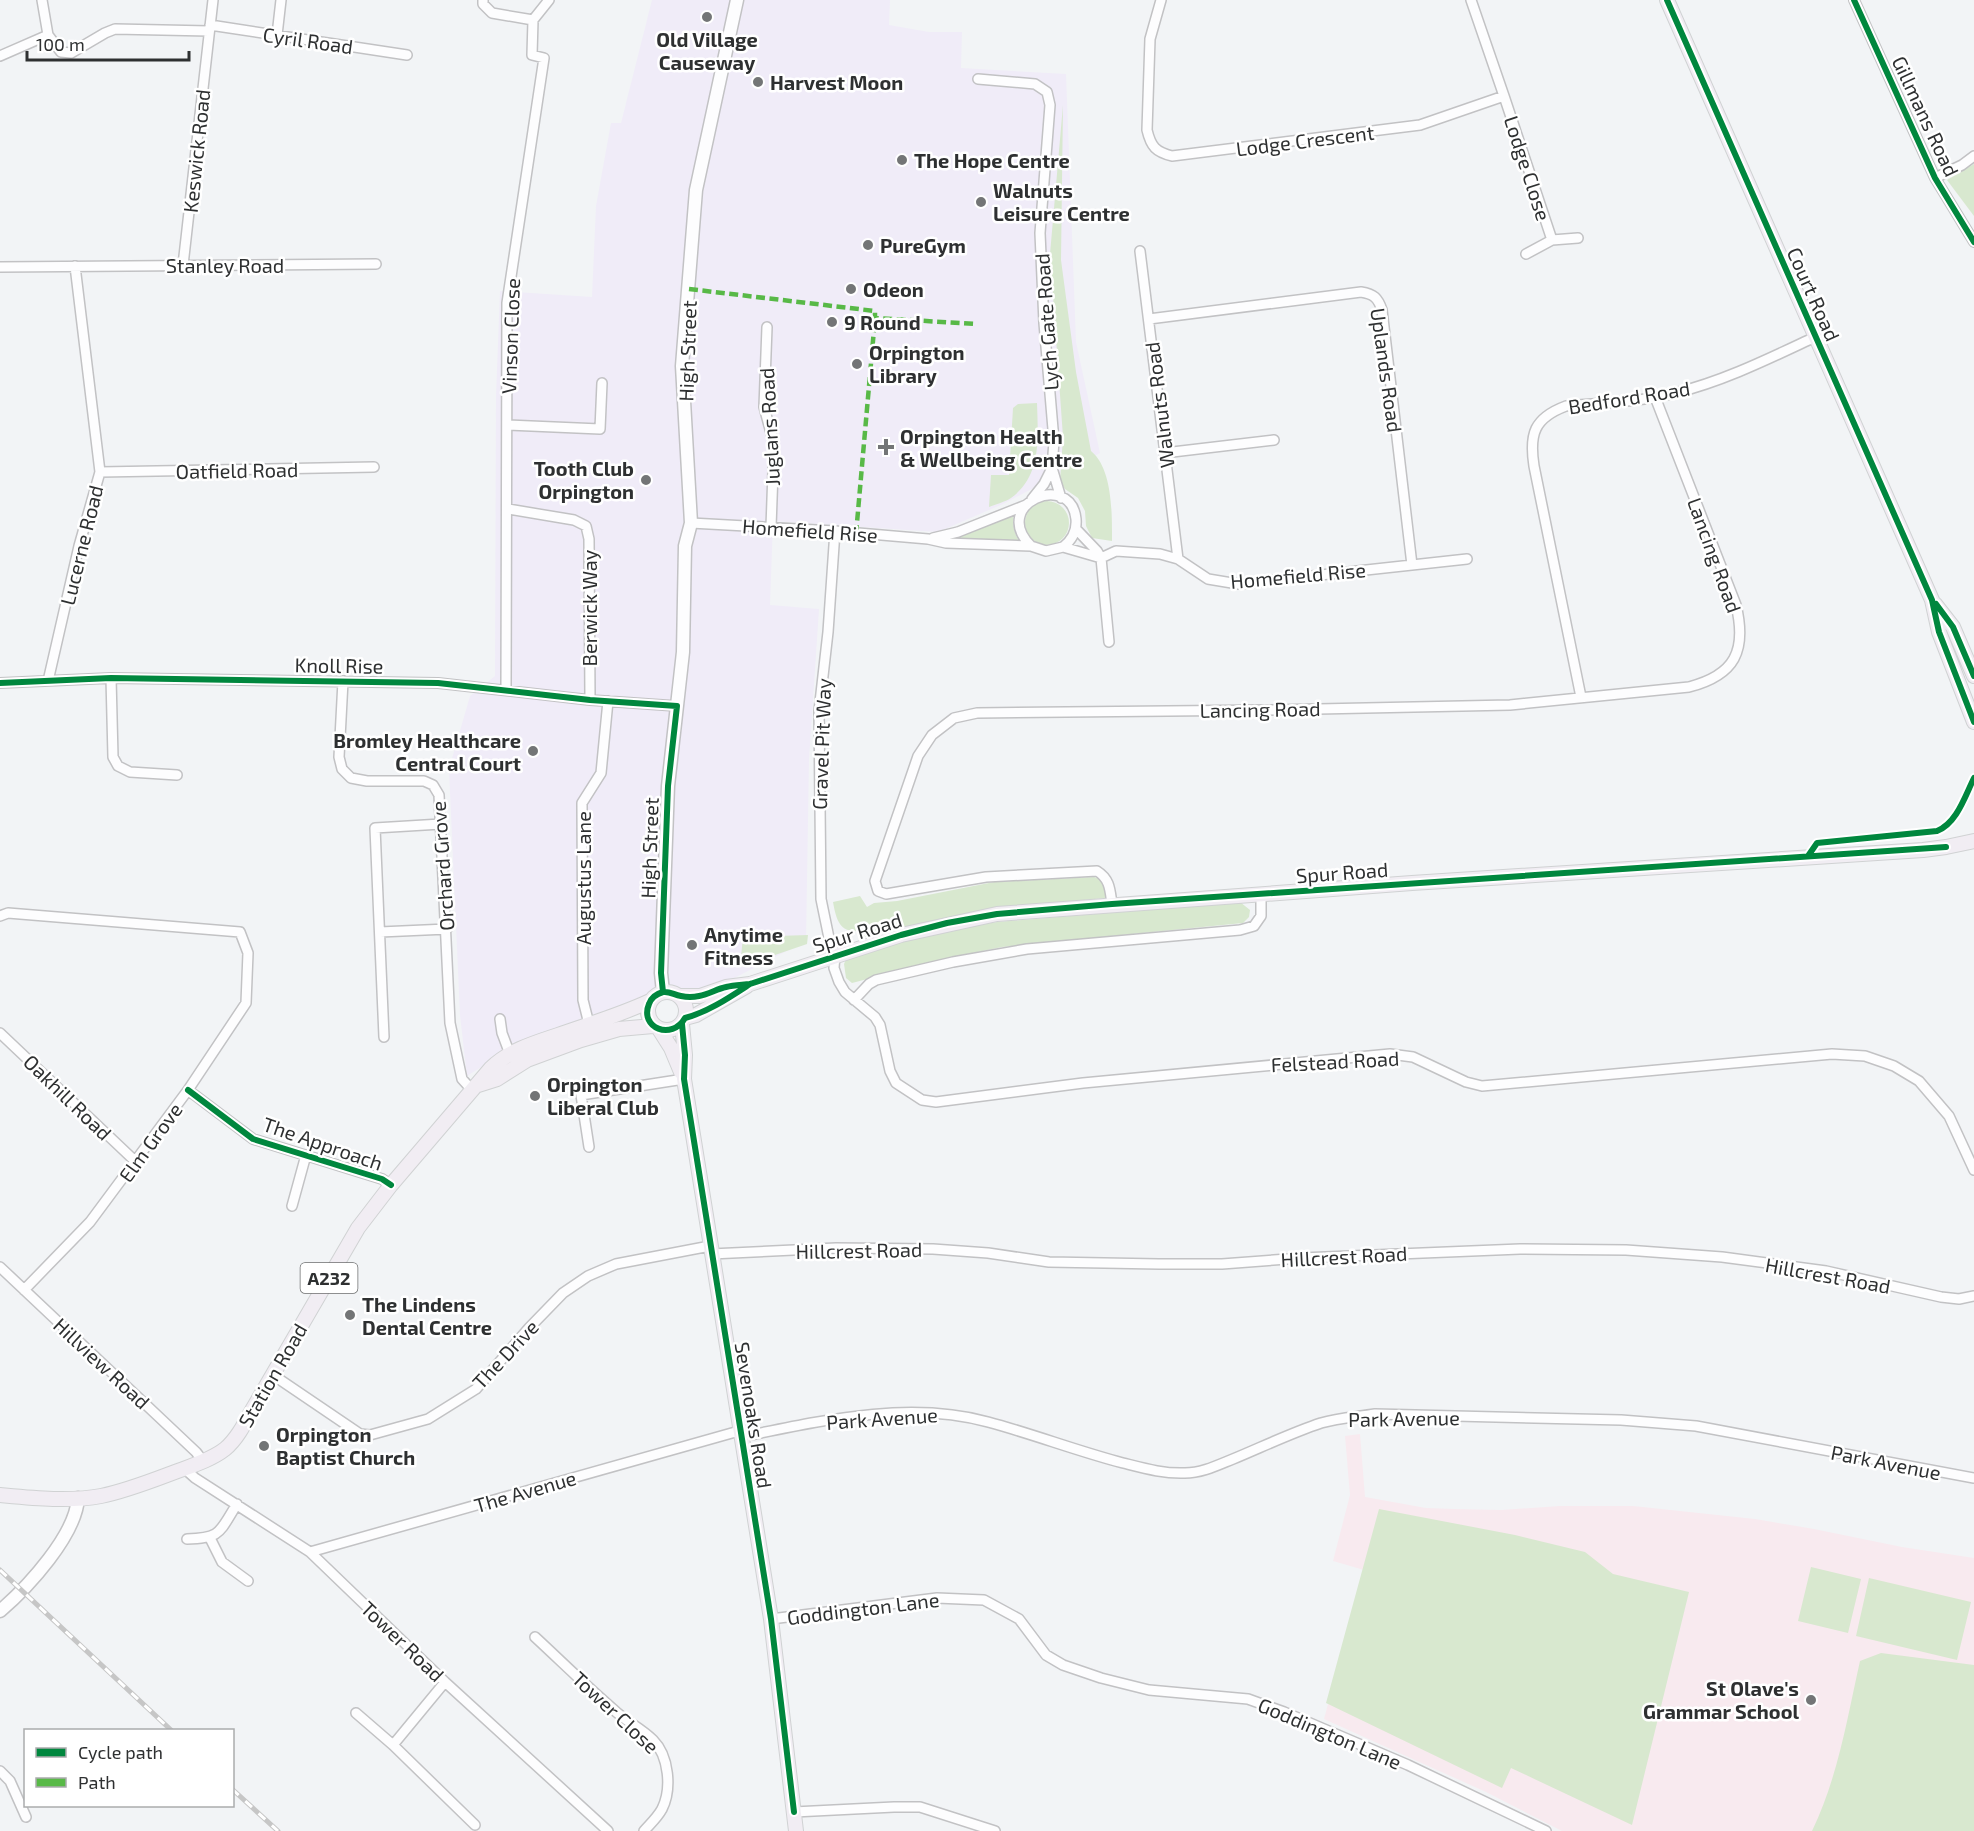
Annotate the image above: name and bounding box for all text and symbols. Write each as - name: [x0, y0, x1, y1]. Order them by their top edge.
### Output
- marker: Old Village Causeway: [700, 10, 714, 24]
- street label: Cyril Road: [261, 22, 355, 58]
- scale bar: [27, 24, 189, 62]
- place label: Old Village Causeway: [656, 27, 758, 75]
- text: 100 m: [36, 33, 85, 55]
- street label: Gillmans Road: [1888, 52, 1964, 180]
- place label: Harvest Moon: [770, 70, 903, 94]
- marker: Harvest Moon: [751, 75, 765, 89]
- street label: Keswick Road: [178, 88, 214, 214]
- street label: Lodge Close: [1500, 112, 1556, 224]
- street label: Lodge Crescent: [1235, 120, 1376, 160]
- place label: The Hope Centre: [914, 148, 1070, 172]
- marker: The Hope Centre: [895, 153, 909, 167]
- place label: Walnuts Leisure Centre: [993, 178, 1130, 225]
- marker: Walnuts Leisure Centre: [974, 195, 988, 209]
- place label: PureGym: [880, 233, 966, 258]
- marker: PureGym: [861, 238, 875, 252]
- street label: Court Road: [1783, 243, 1845, 345]
- street label: Stanley Road: [166, 253, 284, 277]
- street label: Lych Gate Road: [1029, 253, 1063, 391]
- place label: Odeon: [863, 277, 924, 301]
- street label: Vinson Close: [496, 278, 524, 394]
- marker: Odeon: [844, 282, 858, 296]
- street label: High Street: [673, 300, 701, 402]
- street label: Uplands Road: [1366, 306, 1408, 434]
- place label: 9 Round: [844, 310, 921, 334]
- marker: 9 Round: [825, 315, 839, 329]
- place label: Orpington Library: [869, 340, 964, 388]
- street label: Walnuts Road: [1139, 341, 1179, 469]
- marker: Orpington Library: [850, 357, 864, 371]
- street label: Juglans Road: [754, 367, 784, 487]
- street label: Bedford Road: [1566, 376, 1692, 418]
- place label: Orpington Health & Wellbeing Centre: [900, 424, 1083, 471]
- marker: Orpington Health & Wellbeing Centre: [877, 438, 895, 456]
- place label: Tooth Club Orpington: [534, 456, 634, 503]
- street label: Oatfield Road: [175, 457, 299, 483]
- marker: Tooth Club Orpington: [639, 473, 653, 487]
- street label: Lucerne Road: [54, 482, 108, 608]
- street label: Lancing Road: [1683, 494, 1747, 616]
- street label: Homefield Rise: [741, 513, 879, 547]
- street label: Berwick Way: [577, 549, 601, 666]
- street label: Homefield Rise: [1229, 557, 1367, 593]
- street label: Knoll Rise: [294, 652, 384, 678]
- street label: Gravel Pit Way: [807, 677, 835, 810]
- street label: Lancing Road: [1199, 696, 1321, 722]
- place label: Bromley Healthcare Central Court: [333, 728, 521, 775]
- marker: Bromley Healthcare Central Court: [526, 744, 540, 758]
- street label: High Street: [635, 797, 663, 899]
- street label: Orchard Grove: [425, 800, 459, 932]
- street label: Augustus Lane: [571, 811, 595, 945]
- street label: Spur Road: [1295, 857, 1389, 887]
- street label: Spur Road: [809, 907, 905, 957]
- place label: Anytime Fitness: [704, 922, 783, 969]
- marker: Anytime Fitness: [685, 938, 699, 952]
- street label: Felstead Road: [1270, 1046, 1400, 1076]
- street label: Oakhill Road: [19, 1049, 117, 1145]
- place label: Orpington Liberal Club: [547, 1072, 659, 1119]
- marker: Orpington Liberal Club: [528, 1089, 542, 1103]
- street label: Elm Grove: [113, 1098, 187, 1186]
- street label: The Approach: [260, 1111, 386, 1175]
- street label: Hillcrest Road: [795, 1237, 923, 1263]
- street label: Hillcrest Road: [1280, 1241, 1408, 1271]
- street label: Hillcrest Road: [1763, 1252, 1893, 1298]
- road number: A232: [300, 1263, 358, 1293]
- place label: The Lindens Dental Centre: [362, 1292, 492, 1339]
- marker: The Lindens Dental Centre: [343, 1308, 357, 1322]
- street label: Hillview Road: [49, 1312, 155, 1414]
- street label: The Drive: [467, 1314, 543, 1394]
- street label: Station Road: [233, 1319, 311, 1431]
- street label: Sevenoaks Road: [731, 1340, 777, 1490]
- street label: Park Avenue: [825, 1402, 939, 1434]
- street label: Park Avenue: [1348, 1405, 1460, 1431]
- place label: Orpington Baptist Church: [276, 1422, 415, 1469]
- marker: Orpington Baptist Church: [257, 1439, 271, 1453]
- street label: Park Avenue: [1829, 1440, 1943, 1484]
- street label: The Avenue: [471, 1465, 579, 1517]
- street label: Goddington Lane: [785, 1587, 941, 1629]
- street label: Tower Road: [357, 1596, 449, 1686]
- street label: Tower Close: [568, 1666, 664, 1758]
- place label: St Olave's Grammar School: [1643, 1676, 1799, 1723]
- street label: Goddington Lane: [1255, 1692, 1405, 1774]
- marker: St Olave's Grammar School: [1804, 1693, 1818, 1707]
- legend: [24, 1729, 234, 1807]
- text: Cycle path: [78, 1741, 163, 1763]
- text: Path: [78, 1771, 116, 1793]

